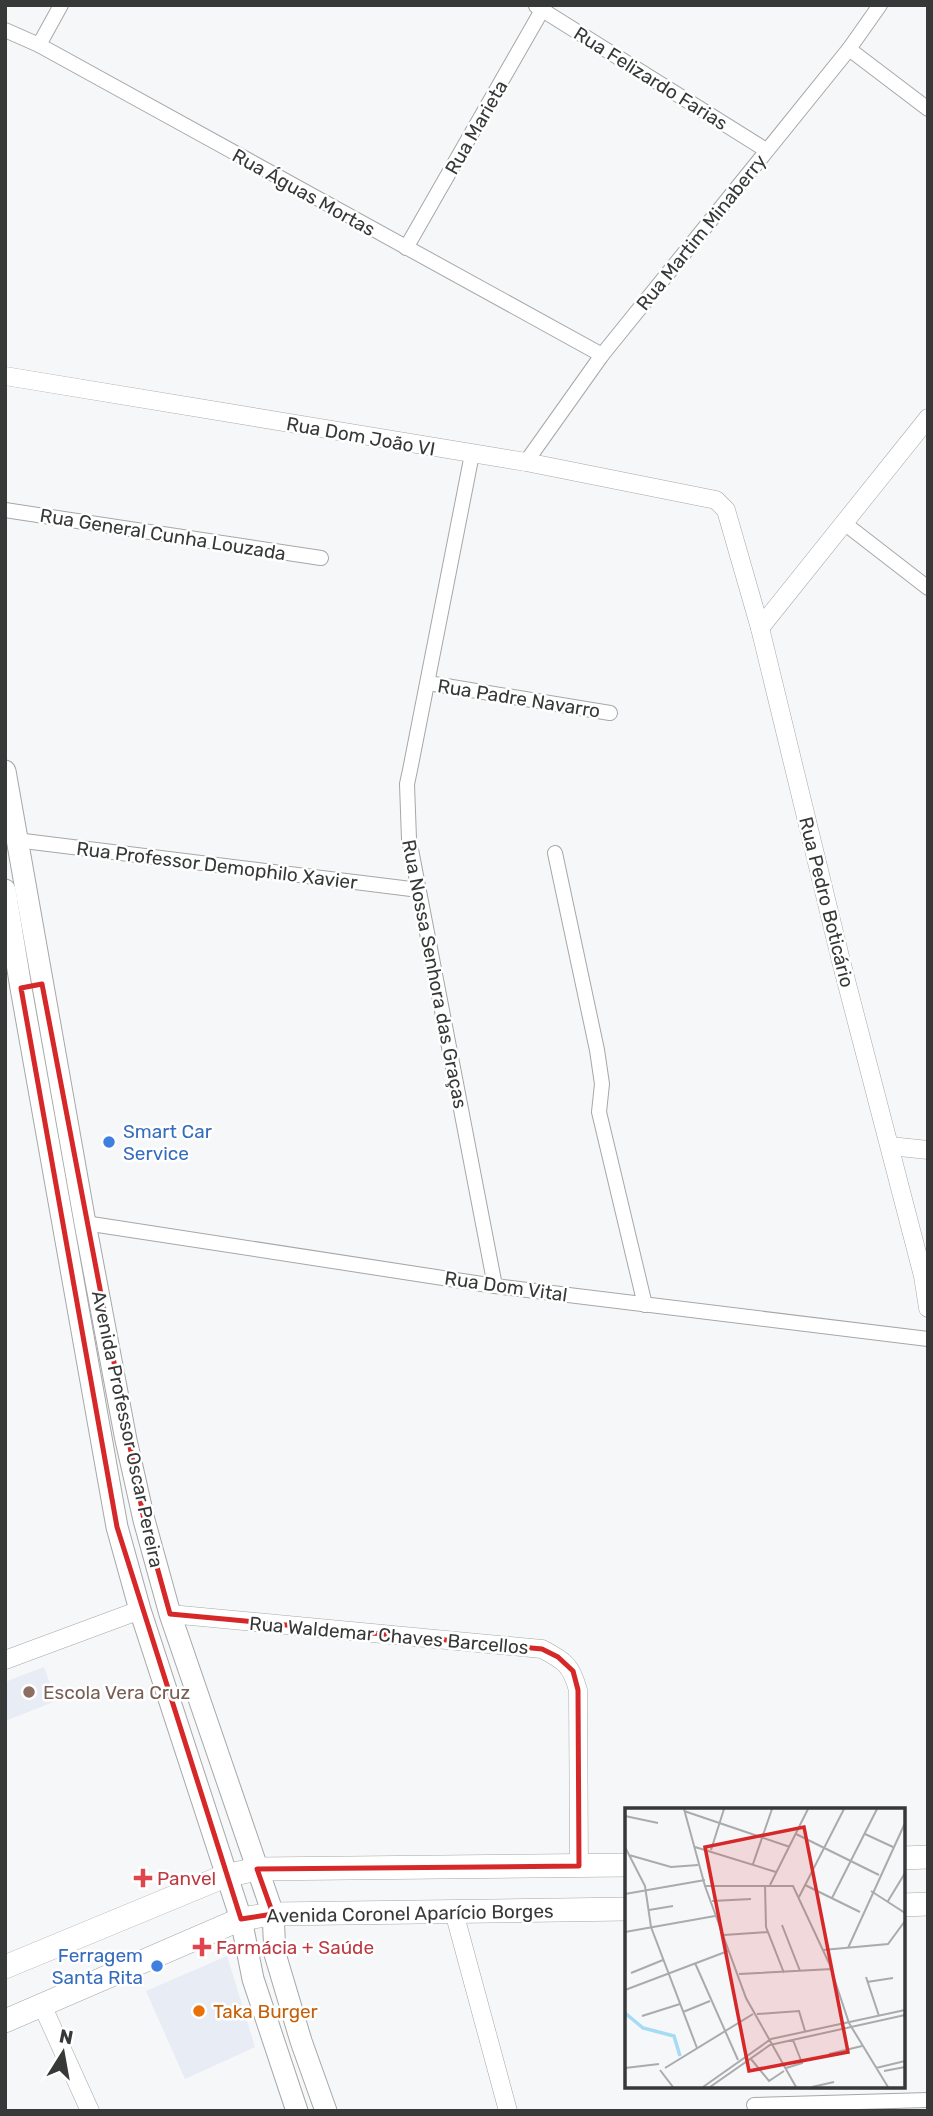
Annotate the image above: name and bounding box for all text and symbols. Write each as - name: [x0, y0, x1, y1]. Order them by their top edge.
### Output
- street label: Rua Felizardo Farias: [570, 22, 732, 135]
- street label: Rua Marieta: [440, 76, 513, 178]
- street label: Rua Águas Mortas: [228, 144, 379, 241]
- street label: Rua Martim Minaberry: [631, 150, 771, 315]
- street label: Rua Dom João VI: [285, 412, 437, 461]
- street label: Rua General Cunha Louzada: [38, 504, 288, 565]
- street label: Rua Padre Navarro: [436, 674, 602, 723]
- street label: Rua Pedro Boticário: [794, 814, 859, 990]
- street label: Rua Professor Demophilo Xavier: [75, 837, 360, 894]
- street label: Rua Nossa Senhora das Graças: [397, 838, 472, 1111]
- place label: Smart Car Service: [123, 1120, 213, 1165]
- marker: Smart Car Service: [101, 1134, 117, 1150]
- street label: Rua Dom Vital: [443, 1267, 569, 1306]
- street label: Avenida Professor Oscar Pereira: [87, 1289, 168, 1570]
- street label: Rua Waldemar Chaves Barcellos: [248, 1612, 530, 1659]
- place label: Escola Vera Cruz: [43, 1681, 190, 1704]
- marker: Escola Vera Cruz: [21, 1684, 37, 1700]
- inset map: [625, 1808, 905, 2088]
- place label: Panvel: [157, 1867, 216, 1890]
- marker: Panvel: [135, 1870, 151, 1886]
- street label: Avenida Coronel Aparício Borges: [266, 1899, 554, 1928]
- place label: Farmácia + Saúde: [216, 1936, 374, 1959]
- marker: Farmácia + Saúde: [194, 1939, 210, 1955]
- place label: Ferragem Santa Rita: [52, 1944, 143, 1989]
- marker: Ferragem Santa Rita: [149, 1958, 165, 1974]
- place label: Taka Burger: [213, 2000, 319, 2023]
- marker: Taka Burger: [191, 2003, 207, 2019]
- north arrow: [28, 2018, 98, 2088]
- text: N: [57, 2024, 75, 2049]

